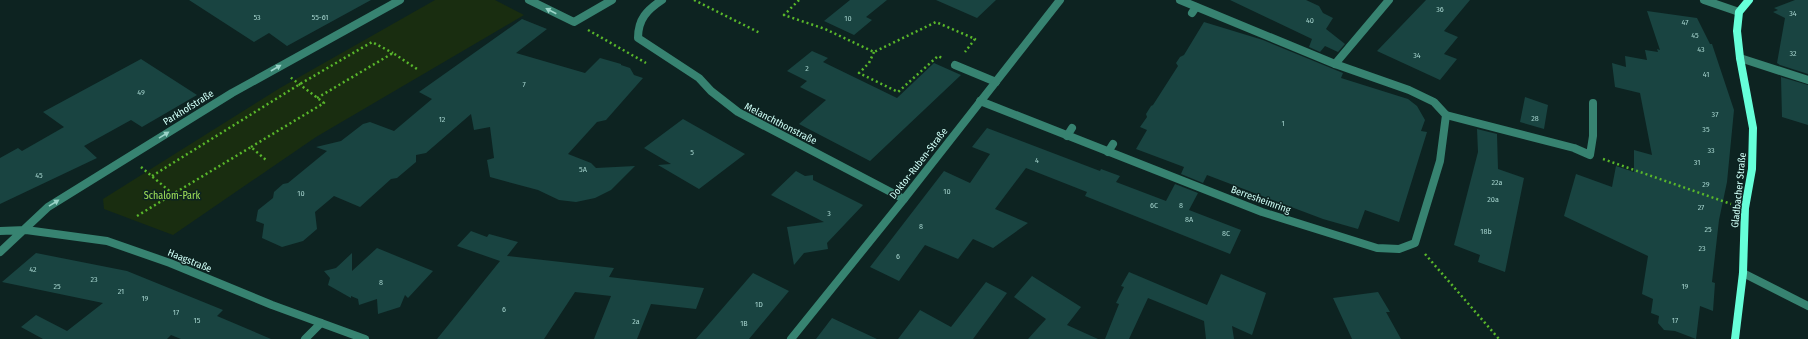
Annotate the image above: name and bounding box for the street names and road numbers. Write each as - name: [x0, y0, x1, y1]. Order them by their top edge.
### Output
- street label: Parkhofstraße: [161, 88, 216, 128]
- street label: Melanchthonstraße: [742, 101, 819, 147]
- street label: Doktor-Ruben-Straße: [887, 126, 950, 202]
- street label: Gladbacher Straße: [1729, 152, 1749, 228]
- street label: Berresheimring: [1229, 184, 1292, 216]
- street label: Haagstraße: [166, 247, 213, 275]

